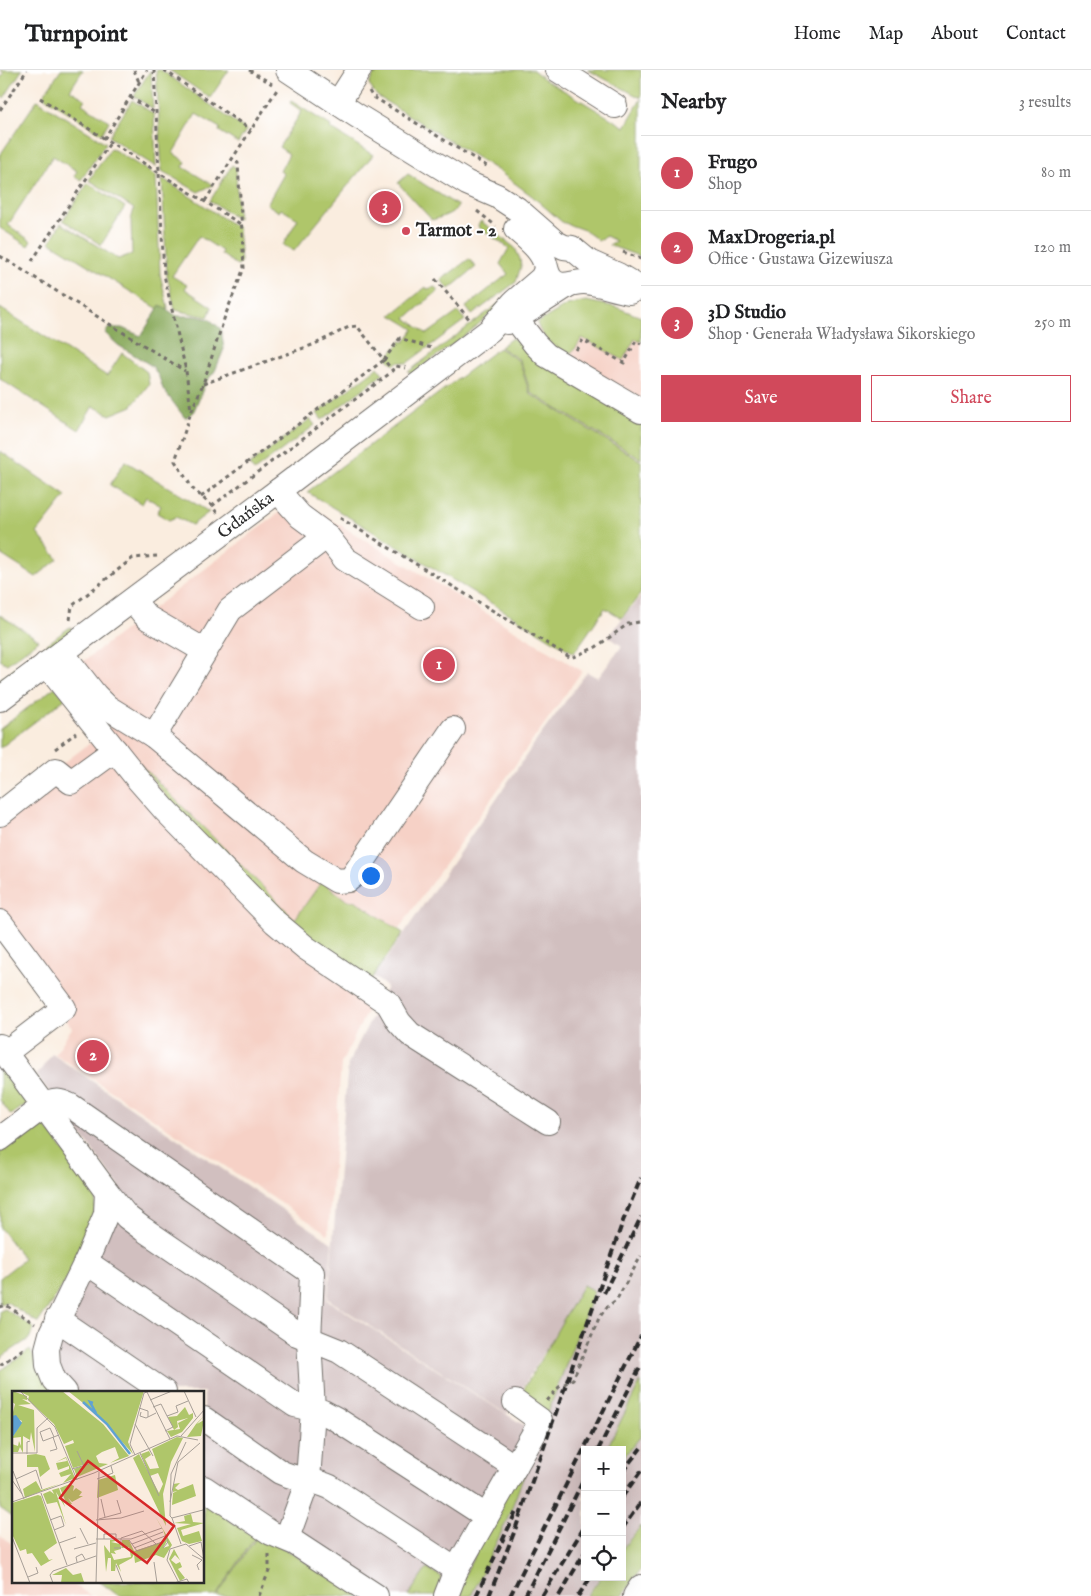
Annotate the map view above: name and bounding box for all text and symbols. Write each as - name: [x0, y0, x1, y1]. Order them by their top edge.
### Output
- text: Turnpoint: [25, 19, 128, 50]
- text: Home: [794, 23, 841, 46]
- text: Map: [869, 23, 903, 46]
- text: About: [931, 23, 978, 46]
- text: Contact: [1006, 23, 1066, 46]
- text: Nearby: [661, 89, 726, 116]
- text: 3 results: [1019, 93, 1071, 113]
- text: Frugo: [708, 151, 757, 175]
- text: 1: [674, 163, 680, 183]
- text: 80 m: [1041, 163, 1071, 183]
- text: Shop: [708, 175, 742, 195]
- pin: 3: [369, 188, 401, 226]
- place label: Tarmot - 2: [415, 220, 497, 243]
- marker: Tarmot - 2: [400, 225, 412, 237]
- text: MaxDrogeria.pl: [708, 226, 835, 250]
- text: 2: [673, 238, 681, 258]
- text: 120 m: [1034, 238, 1071, 258]
- text: Office · Gustawa Gizewiusza: [708, 250, 893, 270]
- text: 3D Studio: [708, 301, 786, 325]
- text: 3: [674, 313, 680, 333]
- text: 250 m: [1034, 313, 1071, 333]
- text: Shop · Generała Władysława Sikorskiego: [708, 325, 975, 345]
- button: Save: [661, 375, 861, 422]
- button: Share: [871, 375, 1071, 422]
- street label: Gdańska: [213, 487, 279, 545]
- pin: 1: [423, 646, 455, 684]
- your location: [358, 863, 384, 889]
- pin: 2: [77, 1037, 109, 1075]
- inset map: [12, 1391, 205, 1584]
- map controls: [581, 1446, 626, 1581]
- button: +: [581, 1446, 626, 1491]
- button: −: [581, 1491, 626, 1536]
- button: locate: [581, 1536, 626, 1581]

